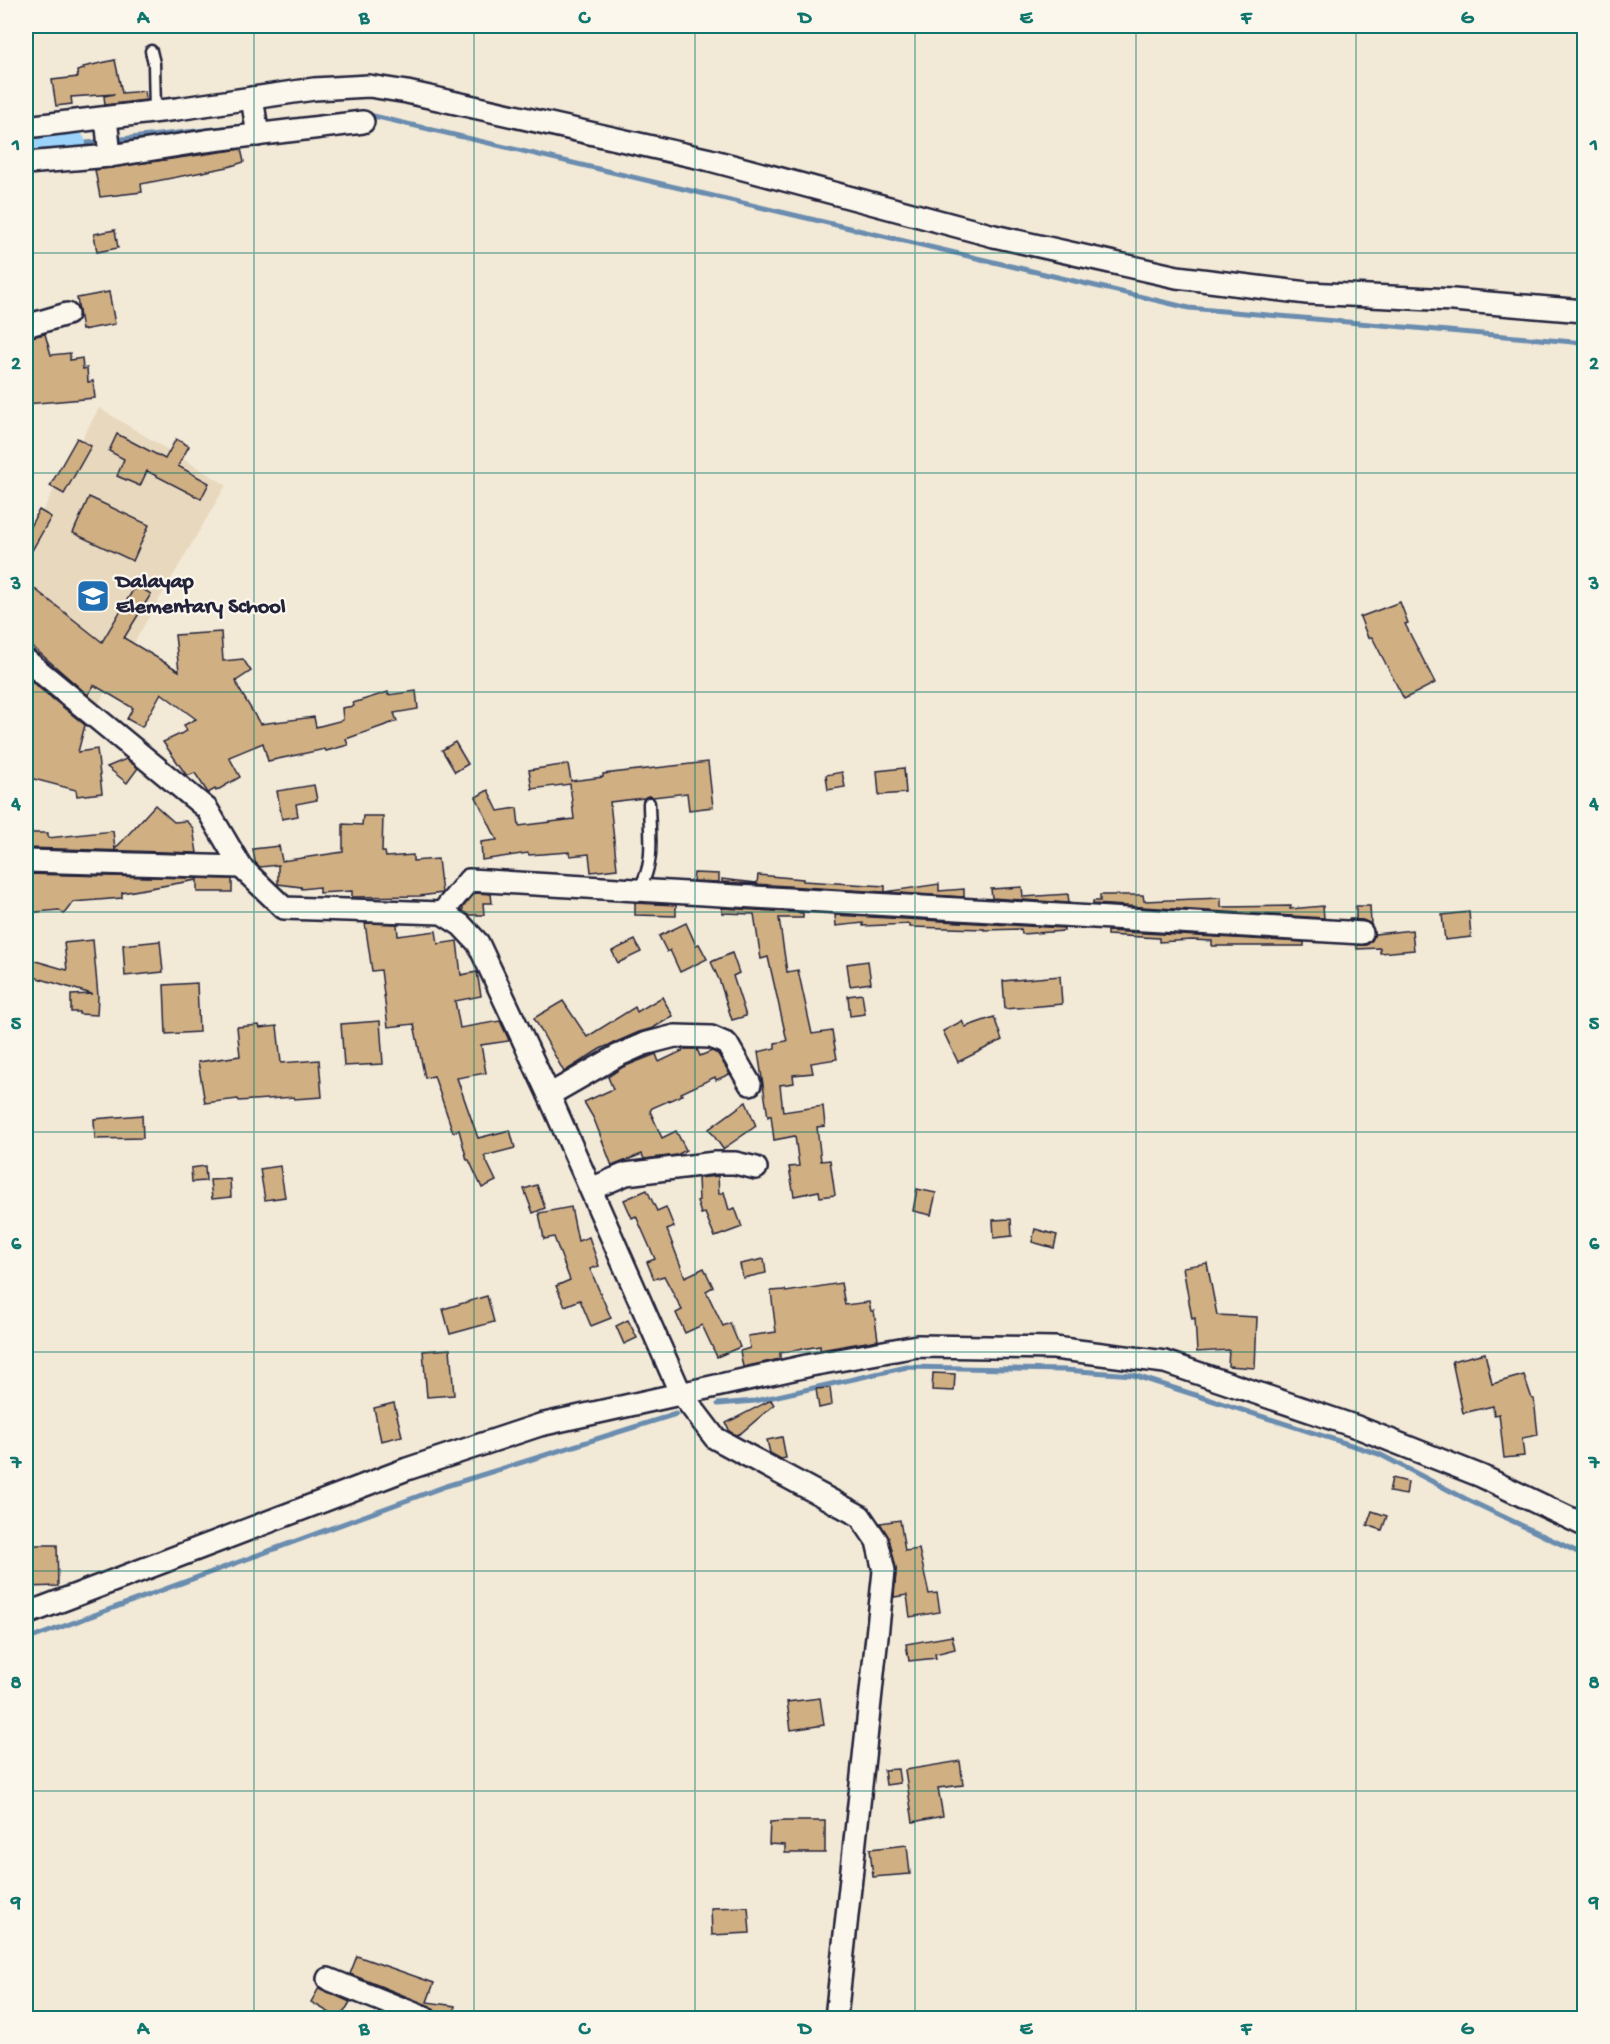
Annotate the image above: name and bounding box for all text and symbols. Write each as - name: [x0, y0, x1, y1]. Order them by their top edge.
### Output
- text: A: [136, 8, 151, 31]
- text: B: [358, 8, 370, 31]
- text: C: [578, 8, 592, 31]
- text: D: [796, 8, 812, 31]
- text: E: [1020, 8, 1034, 31]
- text: F: [1240, 8, 1253, 31]
- text: G: [1461, 8, 1475, 31]
- text: 1: [11, 135, 20, 158]
- text: 1: [1589, 135, 1598, 158]
- text: 2: [11, 354, 21, 377]
- text: 2: [1589, 354, 1599, 377]
- place label: Dalayap Elementary School: [114, 570, 286, 621]
- text: 3: [10, 574, 21, 597]
- text: 3: [1588, 574, 1599, 597]
- school or university icon: Dalayap Elementary School: [75, 578, 111, 614]
- text: 4: [10, 794, 21, 817]
- text: 4: [1588, 794, 1599, 817]
- text: 5: [11, 1014, 22, 1037]
- text: 5: [1589, 1014, 1600, 1037]
- text: 6: [11, 1234, 22, 1257]
- text: 6: [1589, 1234, 1600, 1257]
- text: 7: [10, 1453, 23, 1476]
- text: 7: [1588, 1453, 1601, 1476]
- text: 8: [11, 1673, 22, 1696]
- text: 8: [1589, 1673, 1600, 1696]
- text: 9: [10, 1893, 21, 1916]
- text: 9: [1588, 1893, 1599, 1916]
- text: A: [136, 2019, 151, 2042]
- text: B: [358, 2019, 370, 2042]
- text: C: [578, 2019, 592, 2042]
- text: D: [796, 2019, 812, 2042]
- text: E: [1020, 2019, 1034, 2042]
- text: F: [1240, 2019, 1253, 2042]
- text: G: [1461, 2019, 1475, 2042]

